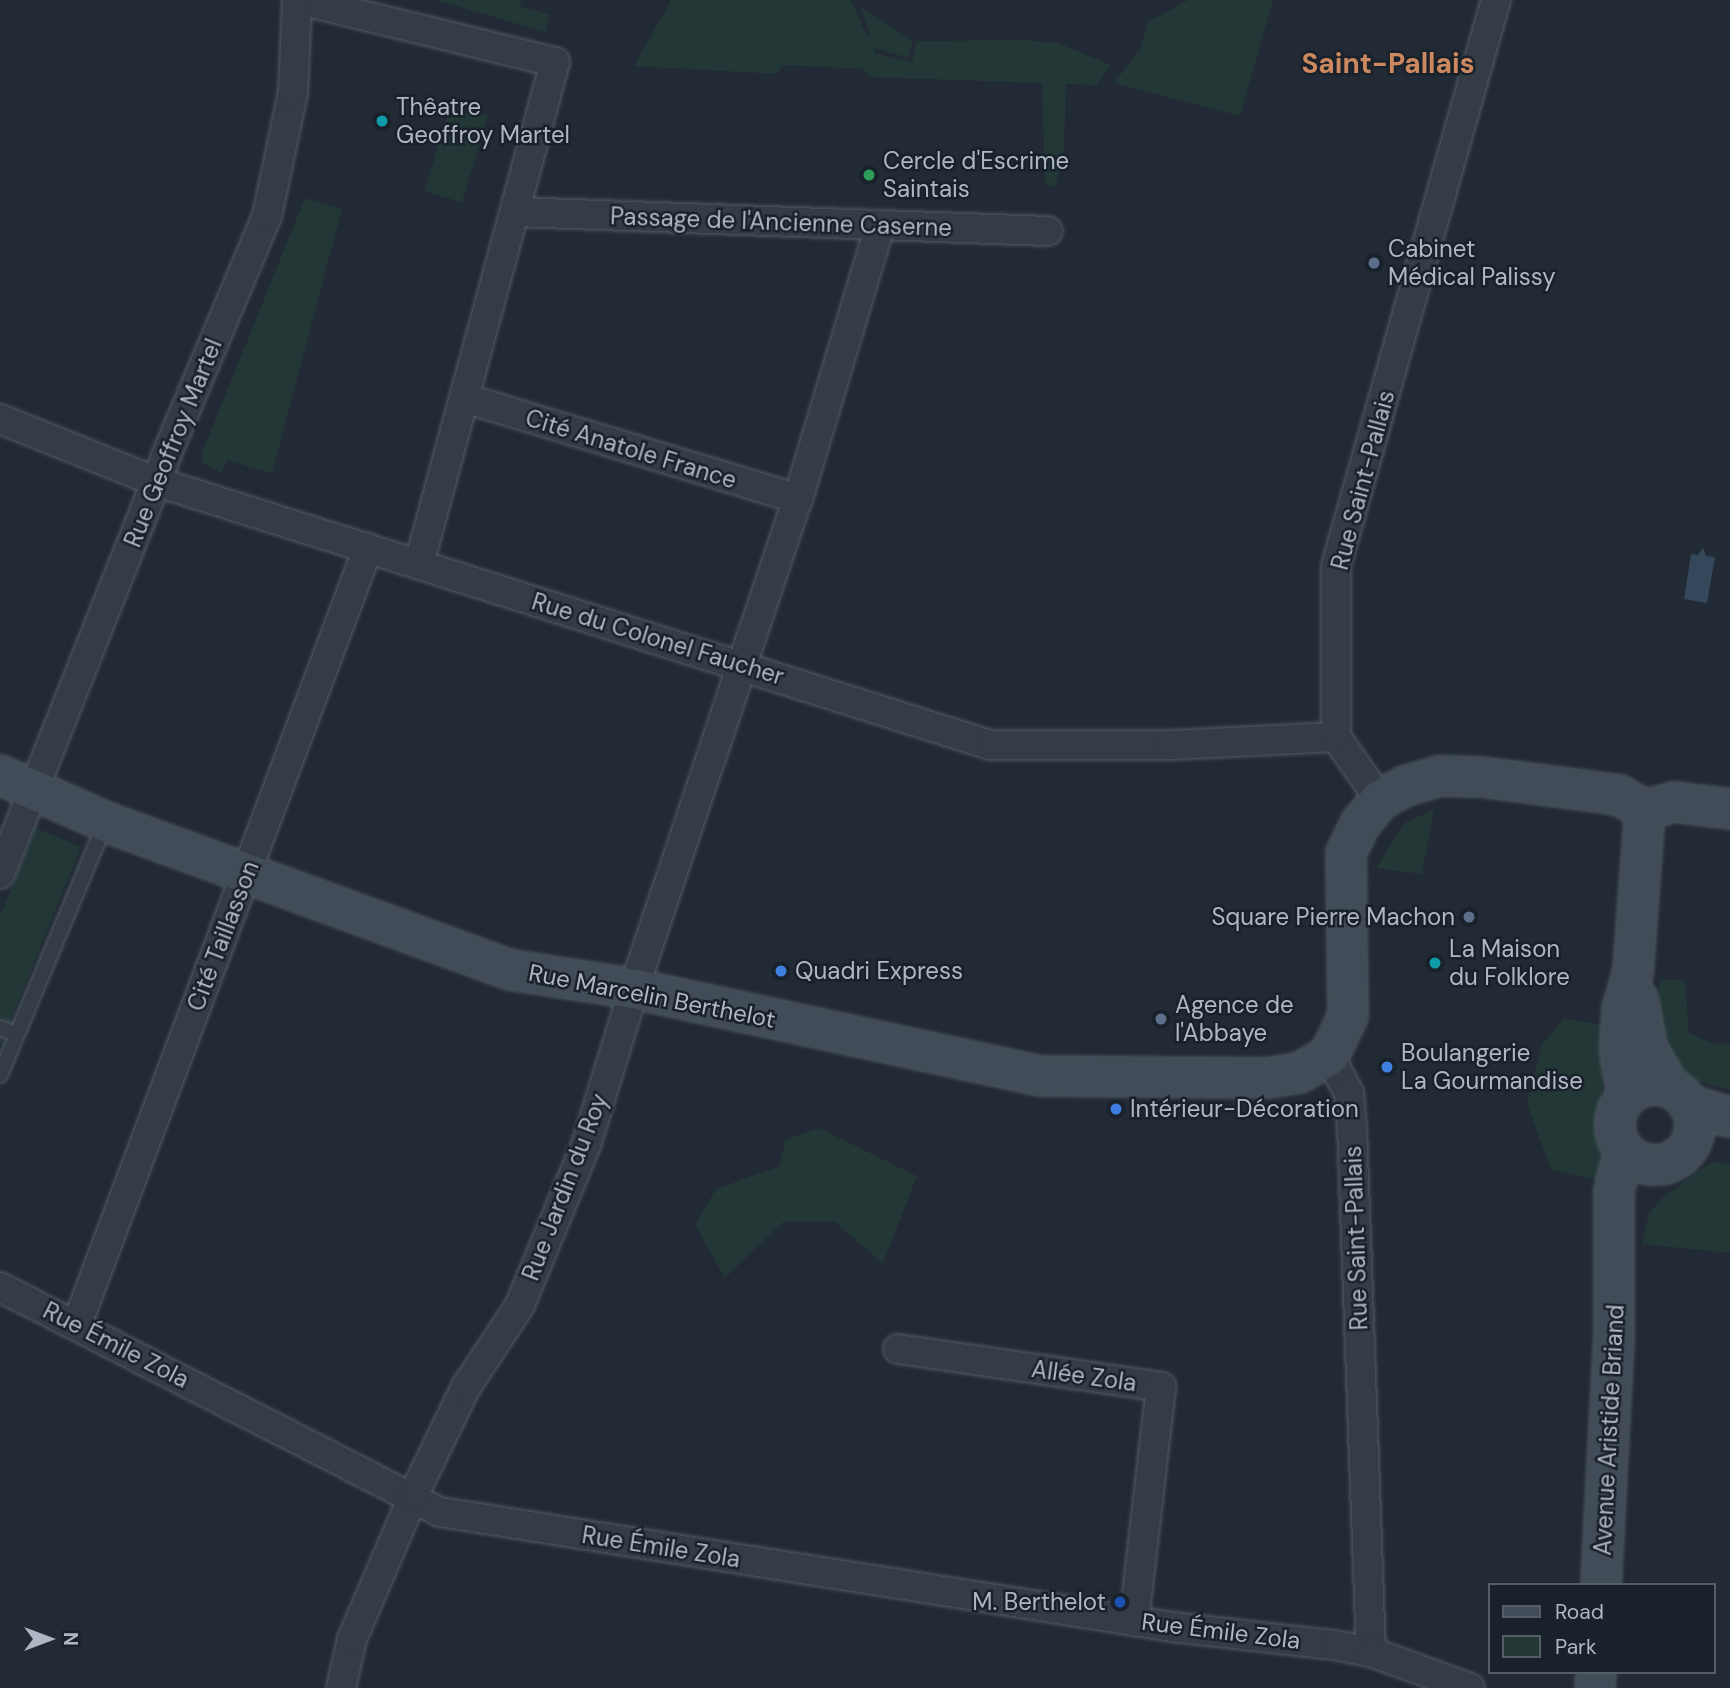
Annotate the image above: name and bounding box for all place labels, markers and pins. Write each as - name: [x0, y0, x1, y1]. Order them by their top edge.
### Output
- place label: Thêatre Geoffroy Martel: [396, 93, 570, 149]
- marker: Thêatre Geoffroy Martel: [374, 113, 390, 129]
- place label: Cercle d'Escrime Saintais: [883, 147, 1069, 203]
- marker: Cercle d'Escrime Saintais: [861, 167, 877, 183]
- place label: Cabinet Médical Palissy: [1388, 235, 1556, 291]
- marker: Cabinet Médical Palissy: [1366, 255, 1382, 271]
- place label: Square Pierre Machon: [1211, 903, 1455, 931]
- marker: Square Pierre Machon: [1461, 909, 1477, 925]
- place label: La Maison du Folklore: [1449, 935, 1570, 991]
- marker: La Maison du Folklore: [1427, 955, 1443, 971]
- place label: Quadri Express: [795, 957, 963, 985]
- marker: Quadri Express: [773, 963, 789, 979]
- place label: Agence de l'Abbaye: [1175, 991, 1294, 1047]
- marker: Agence de l'Abbaye: [1153, 1011, 1169, 1027]
- place label: Boulangerie La Gourmandise: [1401, 1039, 1583, 1095]
- marker: Boulangerie La Gourmandise: [1379, 1059, 1395, 1075]
- place label: Intérieur-Décoration: [1130, 1095, 1359, 1123]
- marker: Intérieur-Décoration: [1108, 1101, 1124, 1117]
- place label: M. Berthelot: [972, 1588, 1106, 1616]
- marker: M. Berthelot: [1112, 1594, 1128, 1610]

